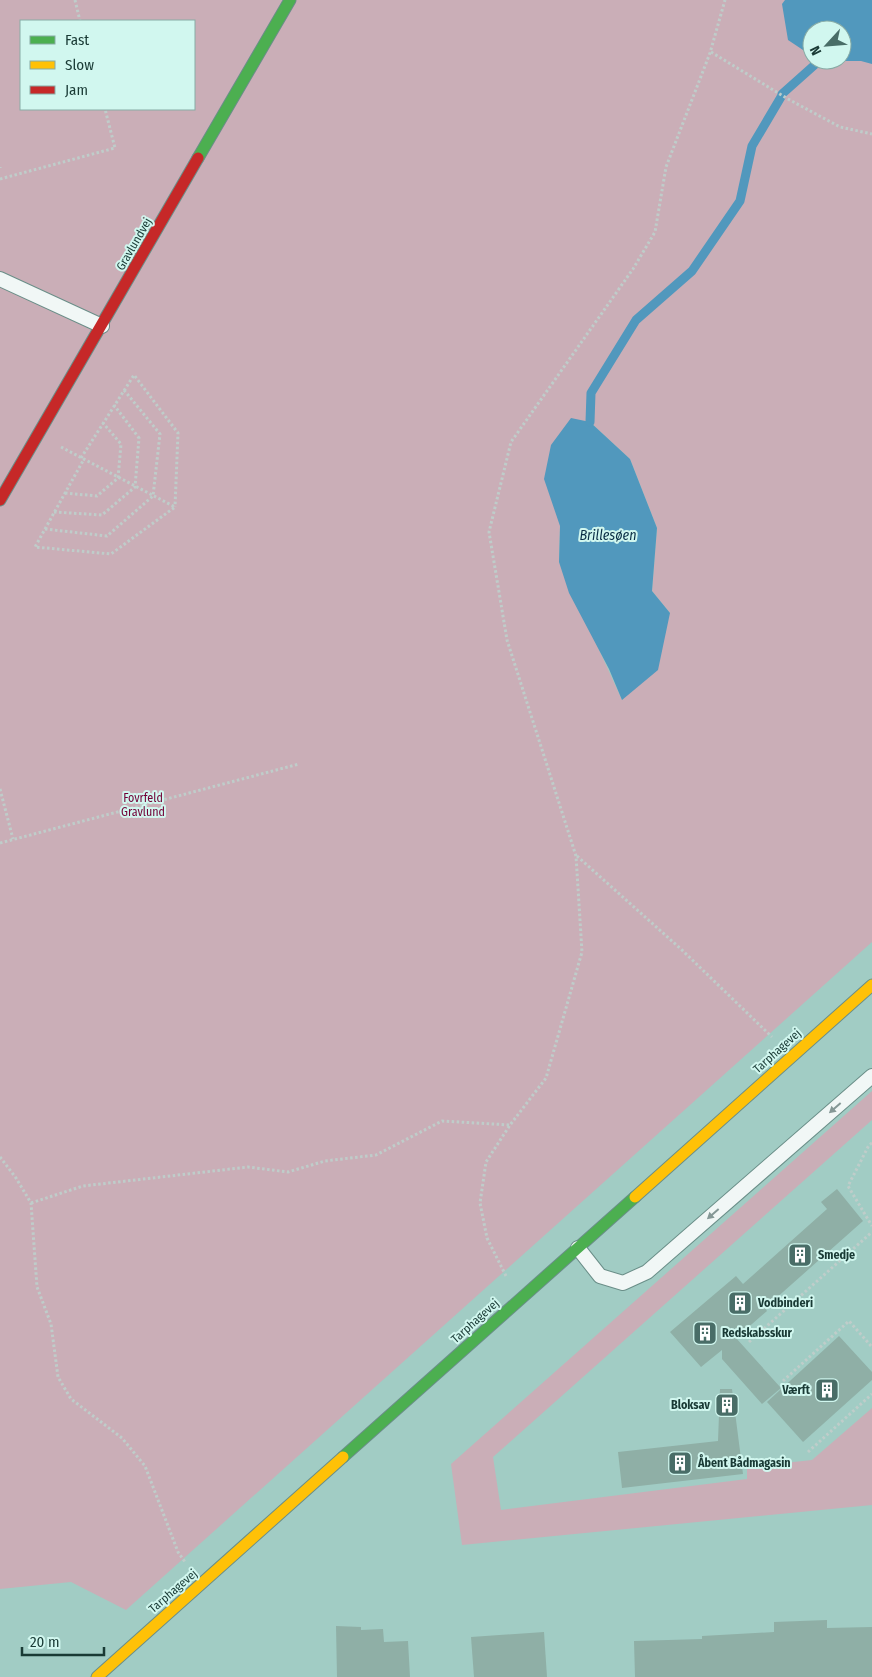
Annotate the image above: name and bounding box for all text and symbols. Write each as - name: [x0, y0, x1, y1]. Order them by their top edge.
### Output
- legend: [20, 20, 195, 110]
- north arrow: [802, 20, 852, 70]
- text: Fast: [65, 31, 89, 49]
- text: N: [806, 43, 825, 58]
- text: Slow: [65, 56, 94, 74]
- text: Jam: [65, 81, 88, 99]
- street label: Gravlundvej: [113, 215, 155, 273]
- water label: Brillesøen: [579, 527, 637, 544]
- park label: Fovrfeld Gravlund: [121, 791, 165, 819]
- street label: Tarphagevej: [750, 1026, 804, 1076]
- one-way arrow: [829, 1102, 842, 1113]
- one-way arrow: [706, 1209, 719, 1220]
- building icon: Smedje: [787, 1242, 813, 1268]
- place label: Smedje: [818, 1248, 855, 1262]
- building icon: Vodbinderi: [727, 1290, 753, 1316]
- street label: Tarphagevej: [448, 1296, 502, 1346]
- place label: Vodbinderi: [757, 1296, 813, 1310]
- building icon: Redskabsskur: [692, 1320, 718, 1346]
- place label: Redskabsskur: [722, 1326, 793, 1340]
- building icon: Værft: [814, 1377, 840, 1403]
- place label: Værft: [781, 1383, 811, 1397]
- building icon: Bloksav: [714, 1392, 740, 1418]
- place label: Bloksav: [671, 1398, 710, 1412]
- building icon: Åbent Bådmagasin: [667, 1450, 693, 1476]
- place label: Åbent Bådmagasin: [697, 1454, 791, 1470]
- street label: Tarphagevej: [146, 1566, 200, 1616]
- scale bar: [22, 1624, 105, 1656]
- text: 20 m: [30, 1633, 60, 1651]

